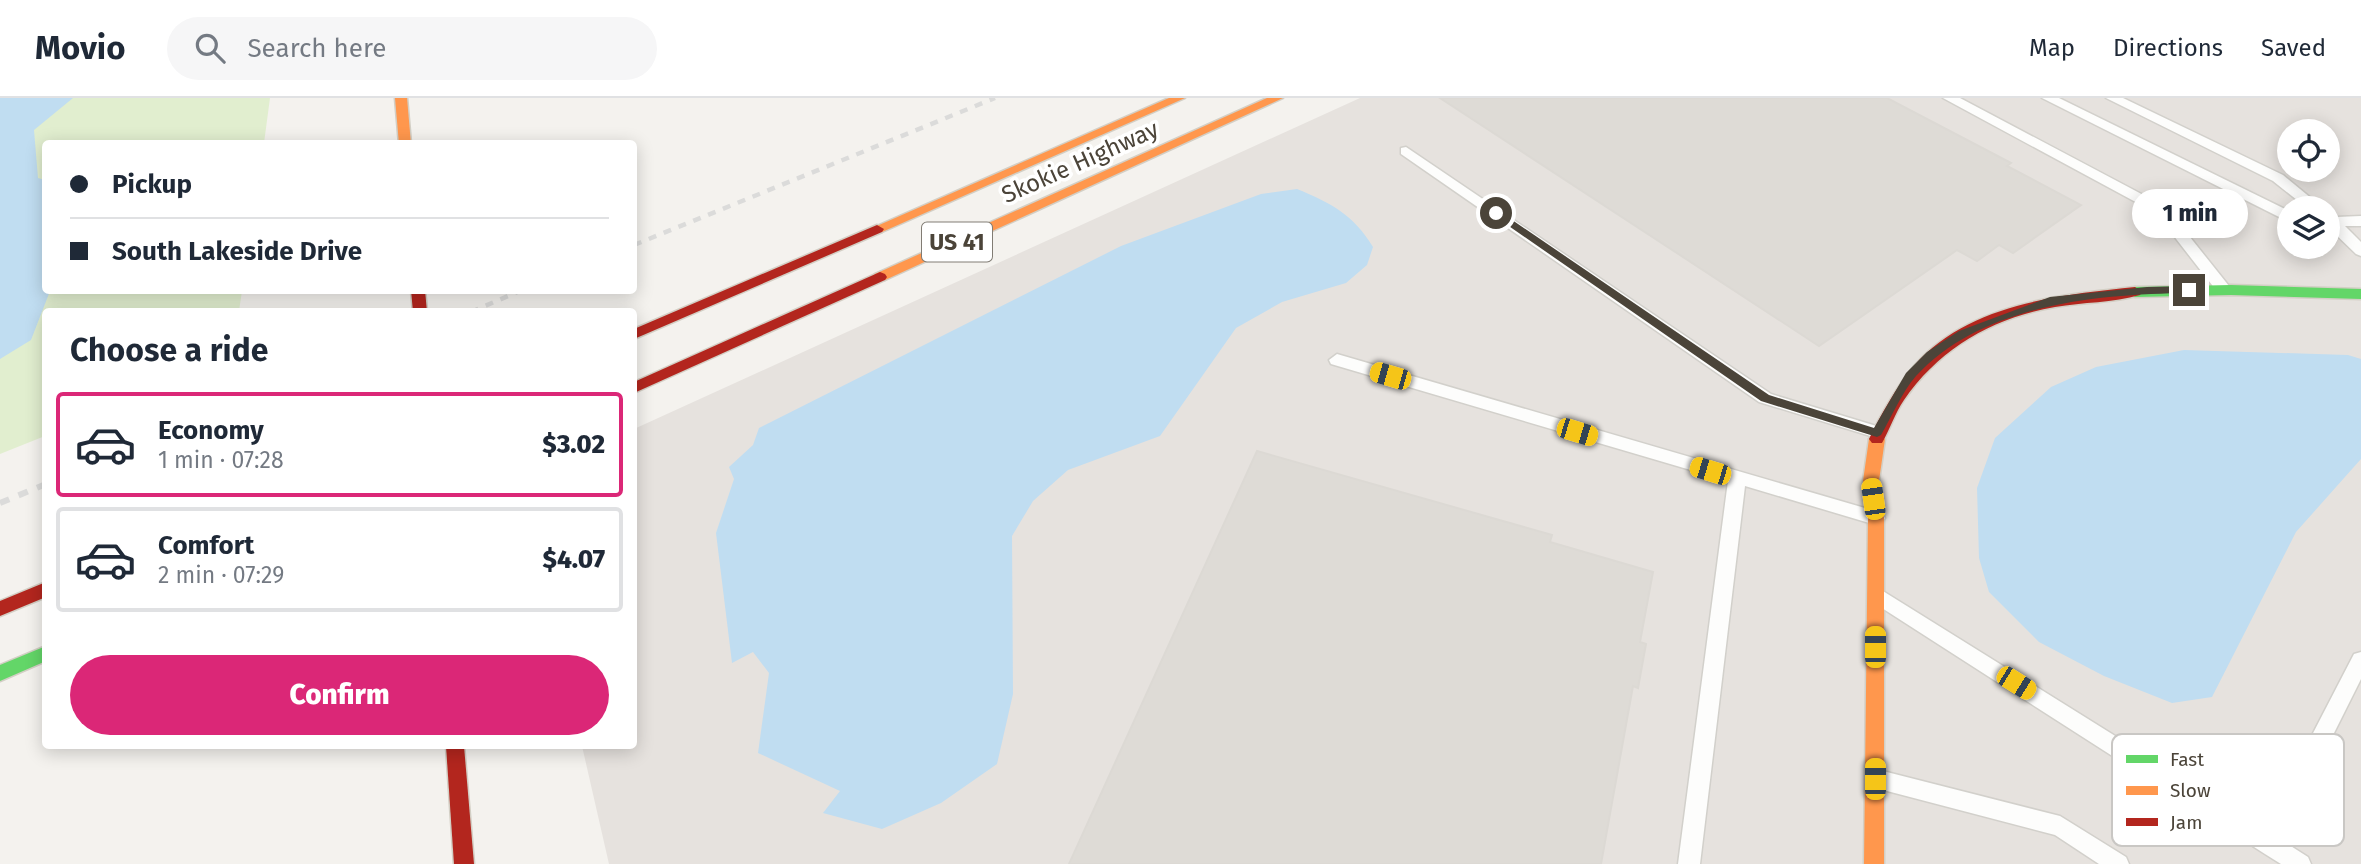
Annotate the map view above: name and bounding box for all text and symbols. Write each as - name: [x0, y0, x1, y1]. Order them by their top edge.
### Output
- search box: [167, 17, 657, 80]
- text: Movio: [35, 28, 125, 68]
- icon: search: [191, 29, 229, 67]
- text: Search here: [247, 33, 386, 64]
- text: Map: [2029, 34, 2075, 62]
- text: Directions: [2113, 34, 2223, 62]
- text: Saved: [2261, 34, 2326, 62]
- street label: Skokie Highway: [997, 115, 1163, 209]
- map controls: [2277, 119, 2340, 259]
- button: locate: [2277, 119, 2340, 182]
- text: Pickup: [112, 169, 192, 200]
- callout: 1 min: [2131, 188, 2247, 238]
- button: layers: [2277, 196, 2340, 259]
- route start: [1480, 197, 1512, 229]
- text: 1 min: [2162, 199, 2218, 227]
- road number: US 41: [922, 223, 992, 262]
- text: South Lakeside Drive: [112, 236, 362, 267]
- route end: [2173, 274, 2205, 306]
- text: Choose a ride: [70, 331, 268, 369]
- car: [1367, 360, 1414, 392]
- icon: car: [74, 413, 137, 476]
- text: Economy: [158, 415, 264, 446]
- car: [1554, 416, 1601, 448]
- text: $3.02: [542, 429, 605, 460]
- text: 1 min · 07:28: [158, 446, 284, 474]
- car: [1687, 455, 1734, 487]
- car: [1860, 477, 1887, 521]
- icon: car: [74, 528, 137, 591]
- text: Comfort: [158, 530, 254, 561]
- text: $4.07: [542, 544, 605, 575]
- text: 2 min · 07:29: [158, 561, 284, 589]
- car: [1865, 626, 1886, 668]
- button: Confirm: [70, 655, 609, 735]
- car: [1993, 663, 2040, 703]
- legend: [2112, 734, 2344, 846]
- text: Fast: [2170, 748, 2204, 771]
- car: [1865, 758, 1886, 800]
- text: Slow: [2170, 779, 2211, 802]
- text: Jam: [2170, 811, 2202, 834]

